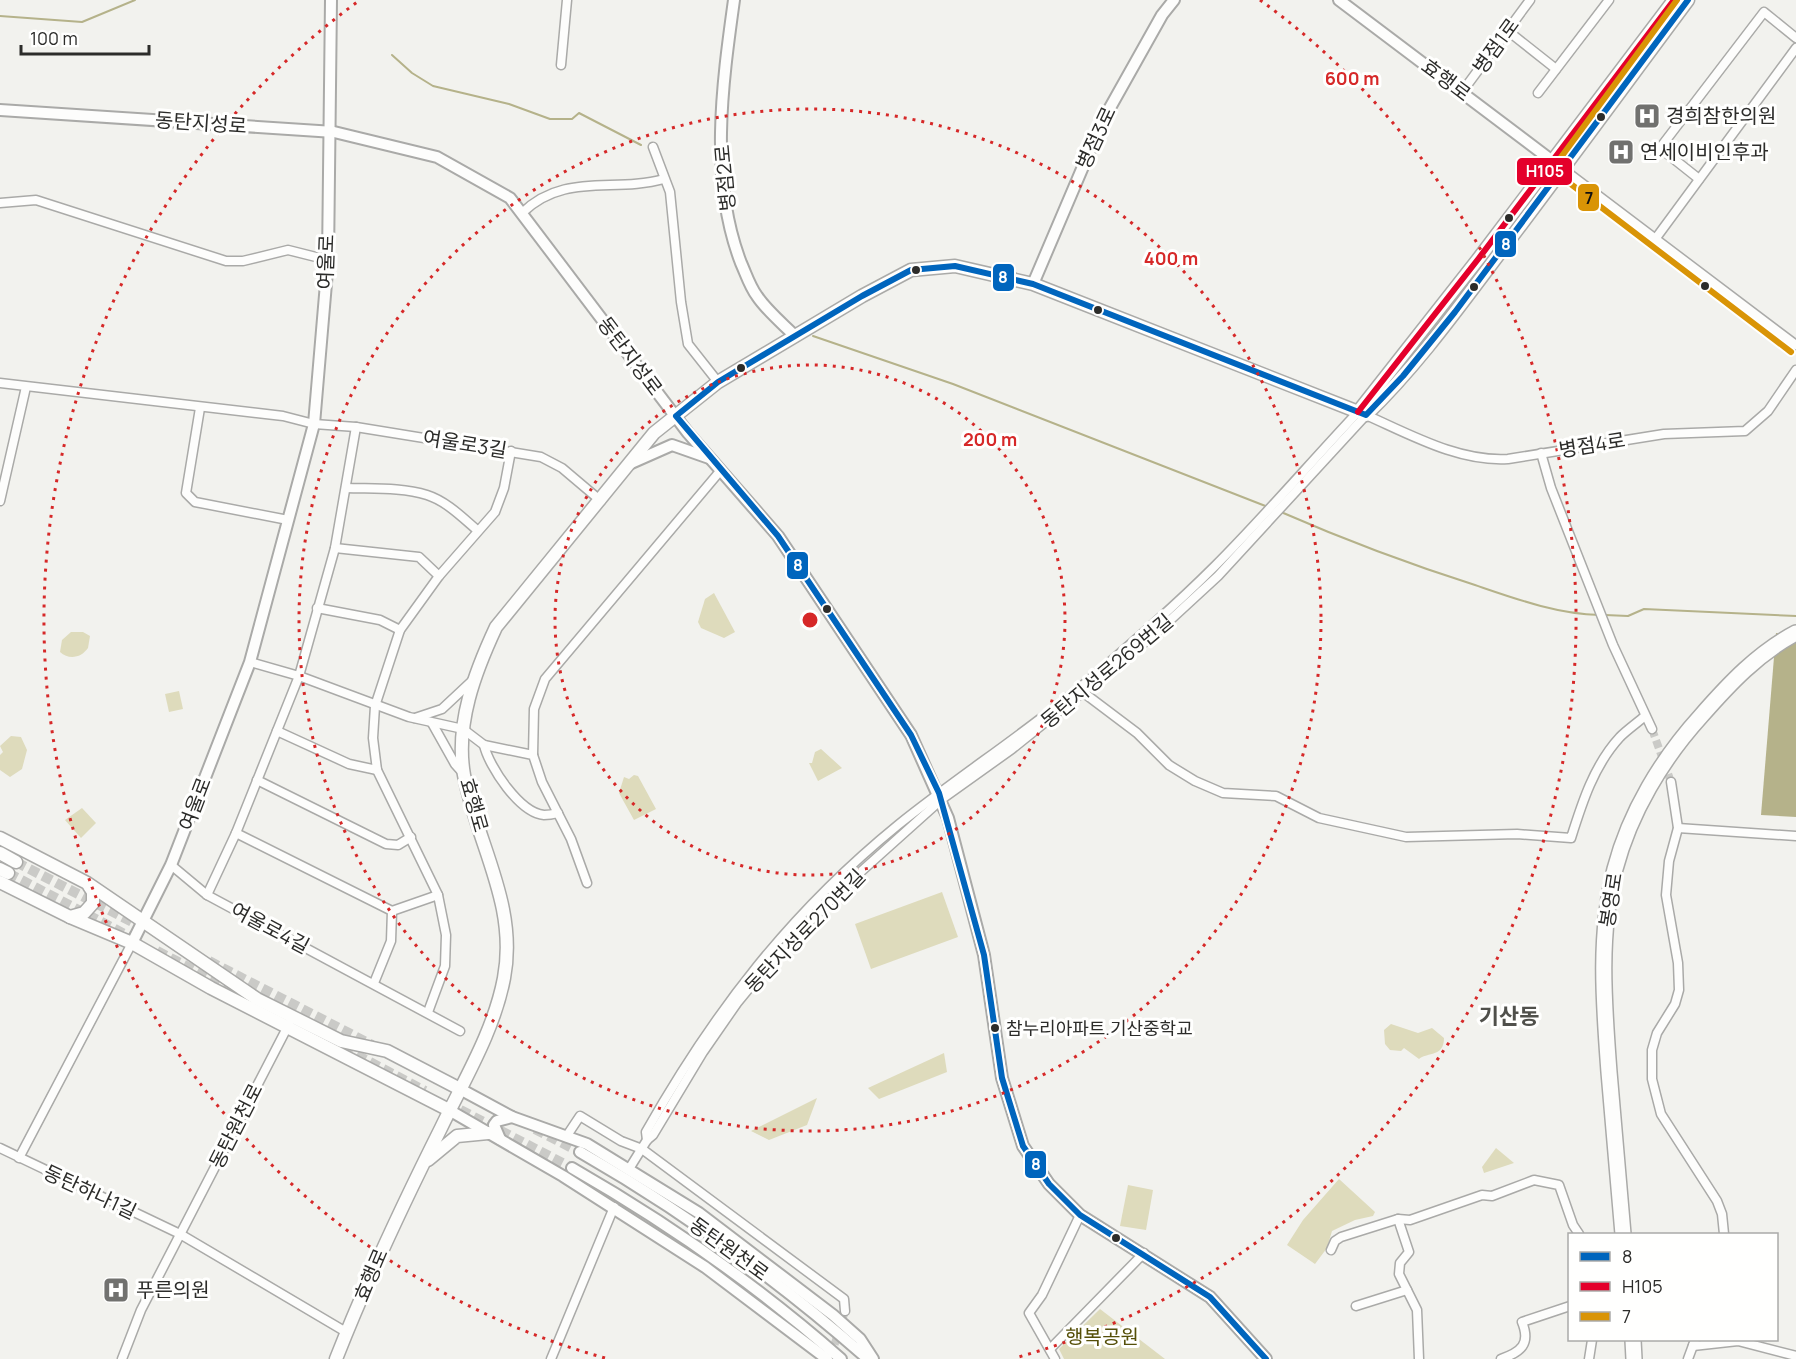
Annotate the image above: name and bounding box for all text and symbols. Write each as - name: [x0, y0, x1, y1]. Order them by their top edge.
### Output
- street label: 병점1로: [1466, 12, 1525, 79]
- scale bar: [21, 18, 148, 56]
- text: 100 m: [30, 26, 78, 50]
- street label: 효행로: [1416, 52, 1476, 107]
- text: 600 m: [1325, 66, 1379, 90]
- hospital icon: 경희참한의원: [1632, 101, 1662, 131]
- street label: 병점3로: [1069, 102, 1122, 174]
- place label: 경희참한의원: [1666, 102, 1776, 129]
- street label: 동탄지성로: [154, 106, 248, 139]
- unlabelled marker: [1595, 111, 1607, 123]
- hospital icon: 연세이비인후과: [1606, 137, 1636, 167]
- place label: 연세이비인후과: [1640, 138, 1769, 165]
- street label: 병점2로: [708, 144, 741, 212]
- line badge: H105: [1516, 157, 1573, 186]
- text: H105: [1526, 160, 1564, 182]
- line badge: 7: [1577, 183, 1600, 212]
- text: 7: [1585, 187, 1593, 209]
- unlabelled marker: [1503, 212, 1515, 224]
- line badge: 8: [1494, 230, 1517, 258]
- text: 8: [1501, 233, 1511, 255]
- street label: 여울로: [311, 234, 340, 290]
- text: 400 m: [1144, 246, 1198, 270]
- line badge: 8: [992, 263, 1015, 292]
- unlabelled marker: [910, 264, 922, 276]
- text: 8: [998, 266, 1008, 288]
- unlabelled marker: [1699, 280, 1711, 292]
- unlabelled marker: [1468, 281, 1480, 293]
- unlabelled marker: [1092, 304, 1104, 316]
- street label: 동탄지성로: [592, 311, 669, 401]
- unlabelled marker: [735, 362, 747, 374]
- street label: 여울로3길: [421, 424, 509, 463]
- street label: 병점4로: [1557, 426, 1627, 463]
- text: 200 m: [963, 427, 1017, 451]
- line badge: 8: [786, 551, 809, 580]
- text: 8: [793, 554, 803, 576]
- unlabelled marker: [821, 603, 833, 615]
- street label: 동탄지성로269번길: [1035, 607, 1178, 734]
- centre of rings: [800, 610, 820, 630]
- street label: 여울로: [172, 773, 217, 834]
- street label: 효행로: [454, 775, 495, 835]
- street label: 동탄지성로270번길: [739, 863, 871, 998]
- street label: 봉영로: [1593, 871, 1628, 929]
- street label: 여울로4길: [226, 896, 314, 960]
- district label: 기산동: [1479, 1001, 1539, 1031]
- place label: 참누리아파트.기산중학교: [1006, 1016, 1193, 1040]
- marker: 참누리아파트.기산중학교: [989, 1022, 1001, 1034]
- street label: 동탄원천로: [203, 1079, 268, 1173]
- line badge: 8: [1024, 1150, 1047, 1179]
- text: 8: [1031, 1153, 1041, 1175]
- street label: 동탄하나1길: [39, 1158, 141, 1225]
- street label: 동탄원천로: [684, 1211, 774, 1287]
- unlabelled marker: [1110, 1232, 1122, 1244]
- legend: [1568, 1233, 1778, 1341]
- street label: 효행로: [347, 1244, 394, 1305]
- text: 8: [1622, 1244, 1632, 1268]
- text: H105: [1622, 1274, 1663, 1298]
- hospital icon: 푸른의원: [101, 1275, 131, 1305]
- place label: 푸른의원: [136, 1276, 210, 1303]
- text: 7: [1622, 1304, 1631, 1328]
- park label: 행복공원: [1065, 1323, 1139, 1350]

